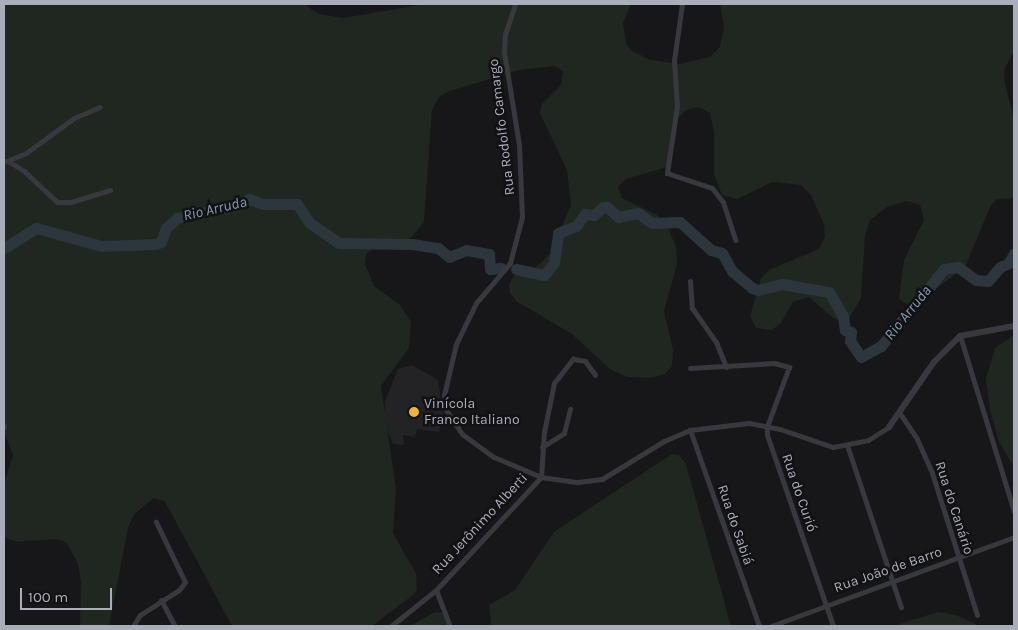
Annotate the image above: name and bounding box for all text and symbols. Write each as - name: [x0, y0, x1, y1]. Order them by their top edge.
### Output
- street label: Rua Rodolfo Camargo: [485, 58, 519, 196]
- water label: Rio Arruda: [181, 193, 249, 225]
- water label: Rio Arruda: [881, 282, 935, 344]
- place label: Vinícola Franco Italiano: [424, 396, 520, 428]
- marker: Vinícola Franco Italiano: [408, 406, 420, 418]
- street label: Rua do Curió: [778, 452, 820, 534]
- street label: Rua do Canário: [931, 459, 977, 557]
- street label: Rua Jerônimo Alberti: [429, 470, 531, 578]
- street label: Rua do Sabiá: [713, 483, 757, 567]
- street label: Rua João de Barro: [832, 544, 944, 596]
- scale bar: [22, 578, 115, 610]
- text: 100 m: [28, 588, 68, 606]

